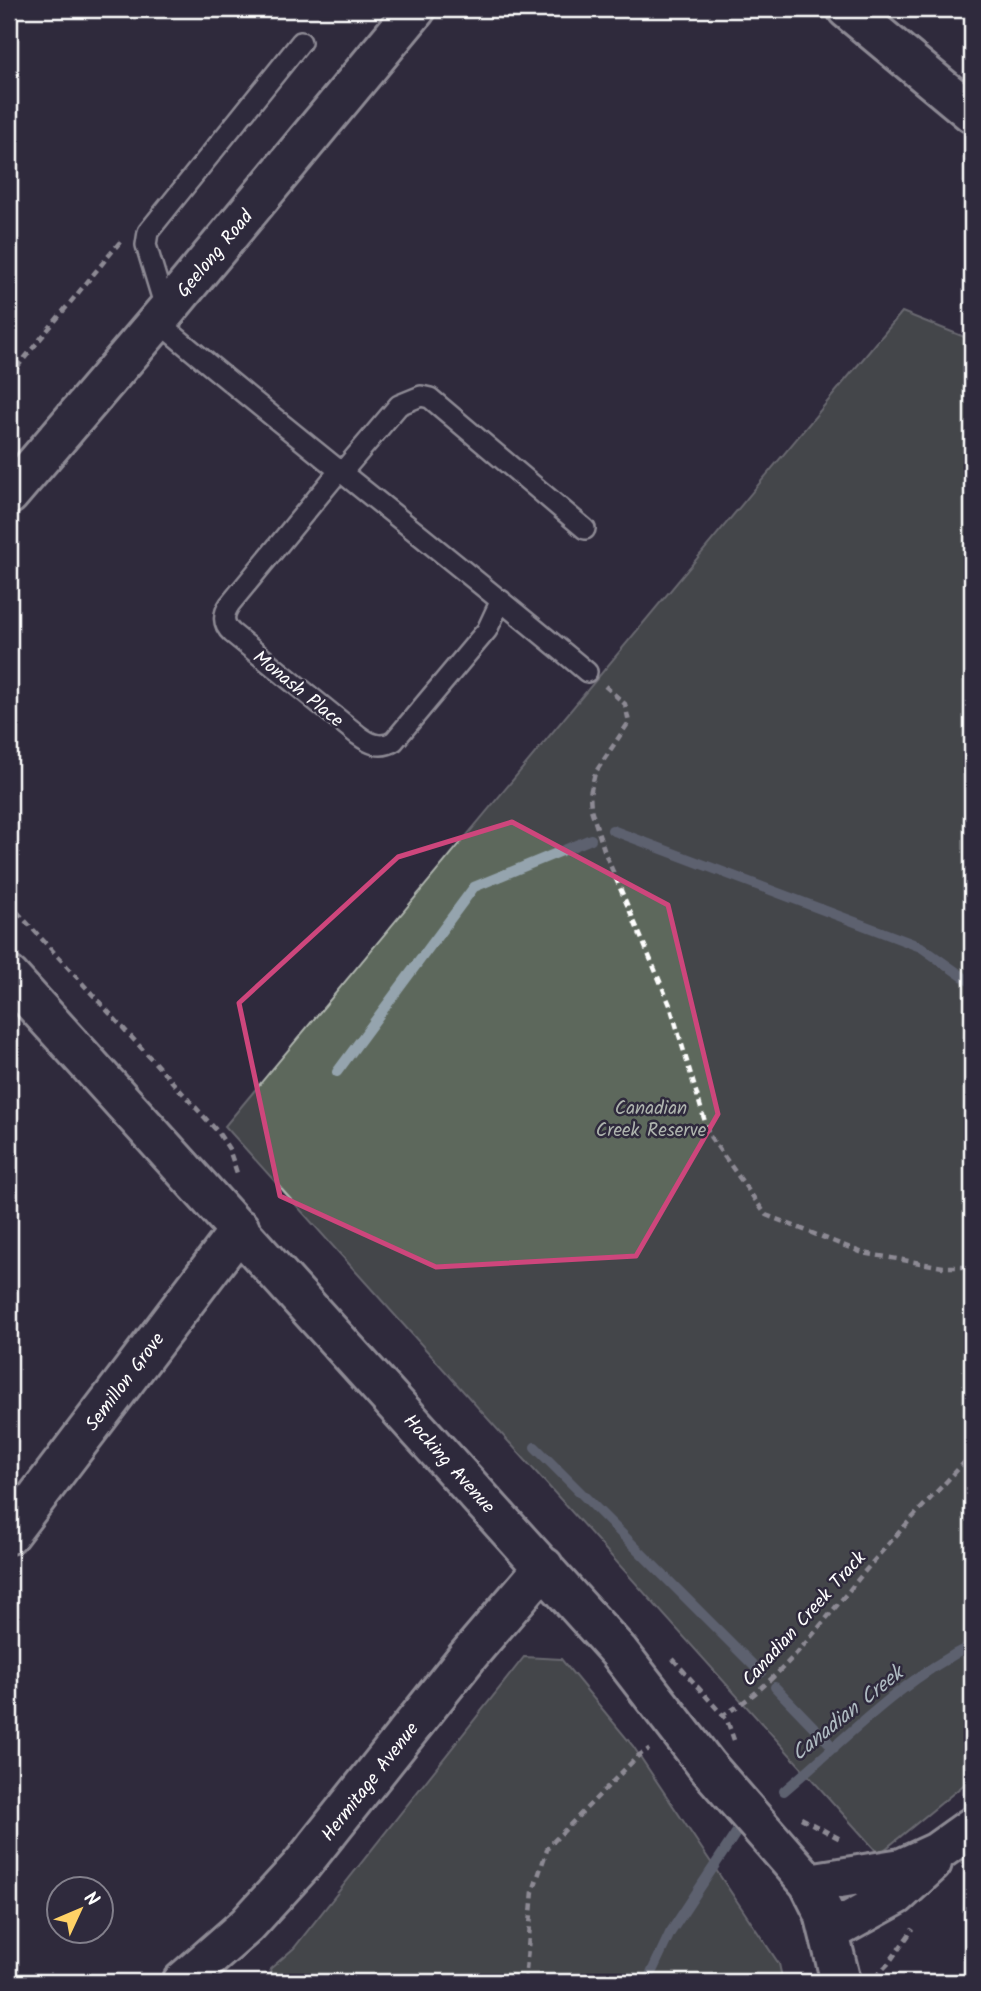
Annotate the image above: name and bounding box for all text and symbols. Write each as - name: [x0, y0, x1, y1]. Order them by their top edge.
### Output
- street label: Geelong Road: [170, 203, 262, 305]
- street label: Monash Place: [246, 643, 350, 736]
- park label: Canadian Creek Reserve: [596, 1094, 707, 1146]
- street label: Semillon Grove: [78, 1326, 173, 1438]
- street label: Hocking Avenue: [395, 1408, 502, 1522]
- street label: Canadian Creek Track: [735, 1545, 874, 1694]
- water label: Canadian Creek: [784, 1656, 914, 1770]
- street label: Hermitage Avenue: [314, 1716, 427, 1848]
- north arrow: [46, 1876, 116, 1946]
- text: N: [76, 1885, 106, 1914]

